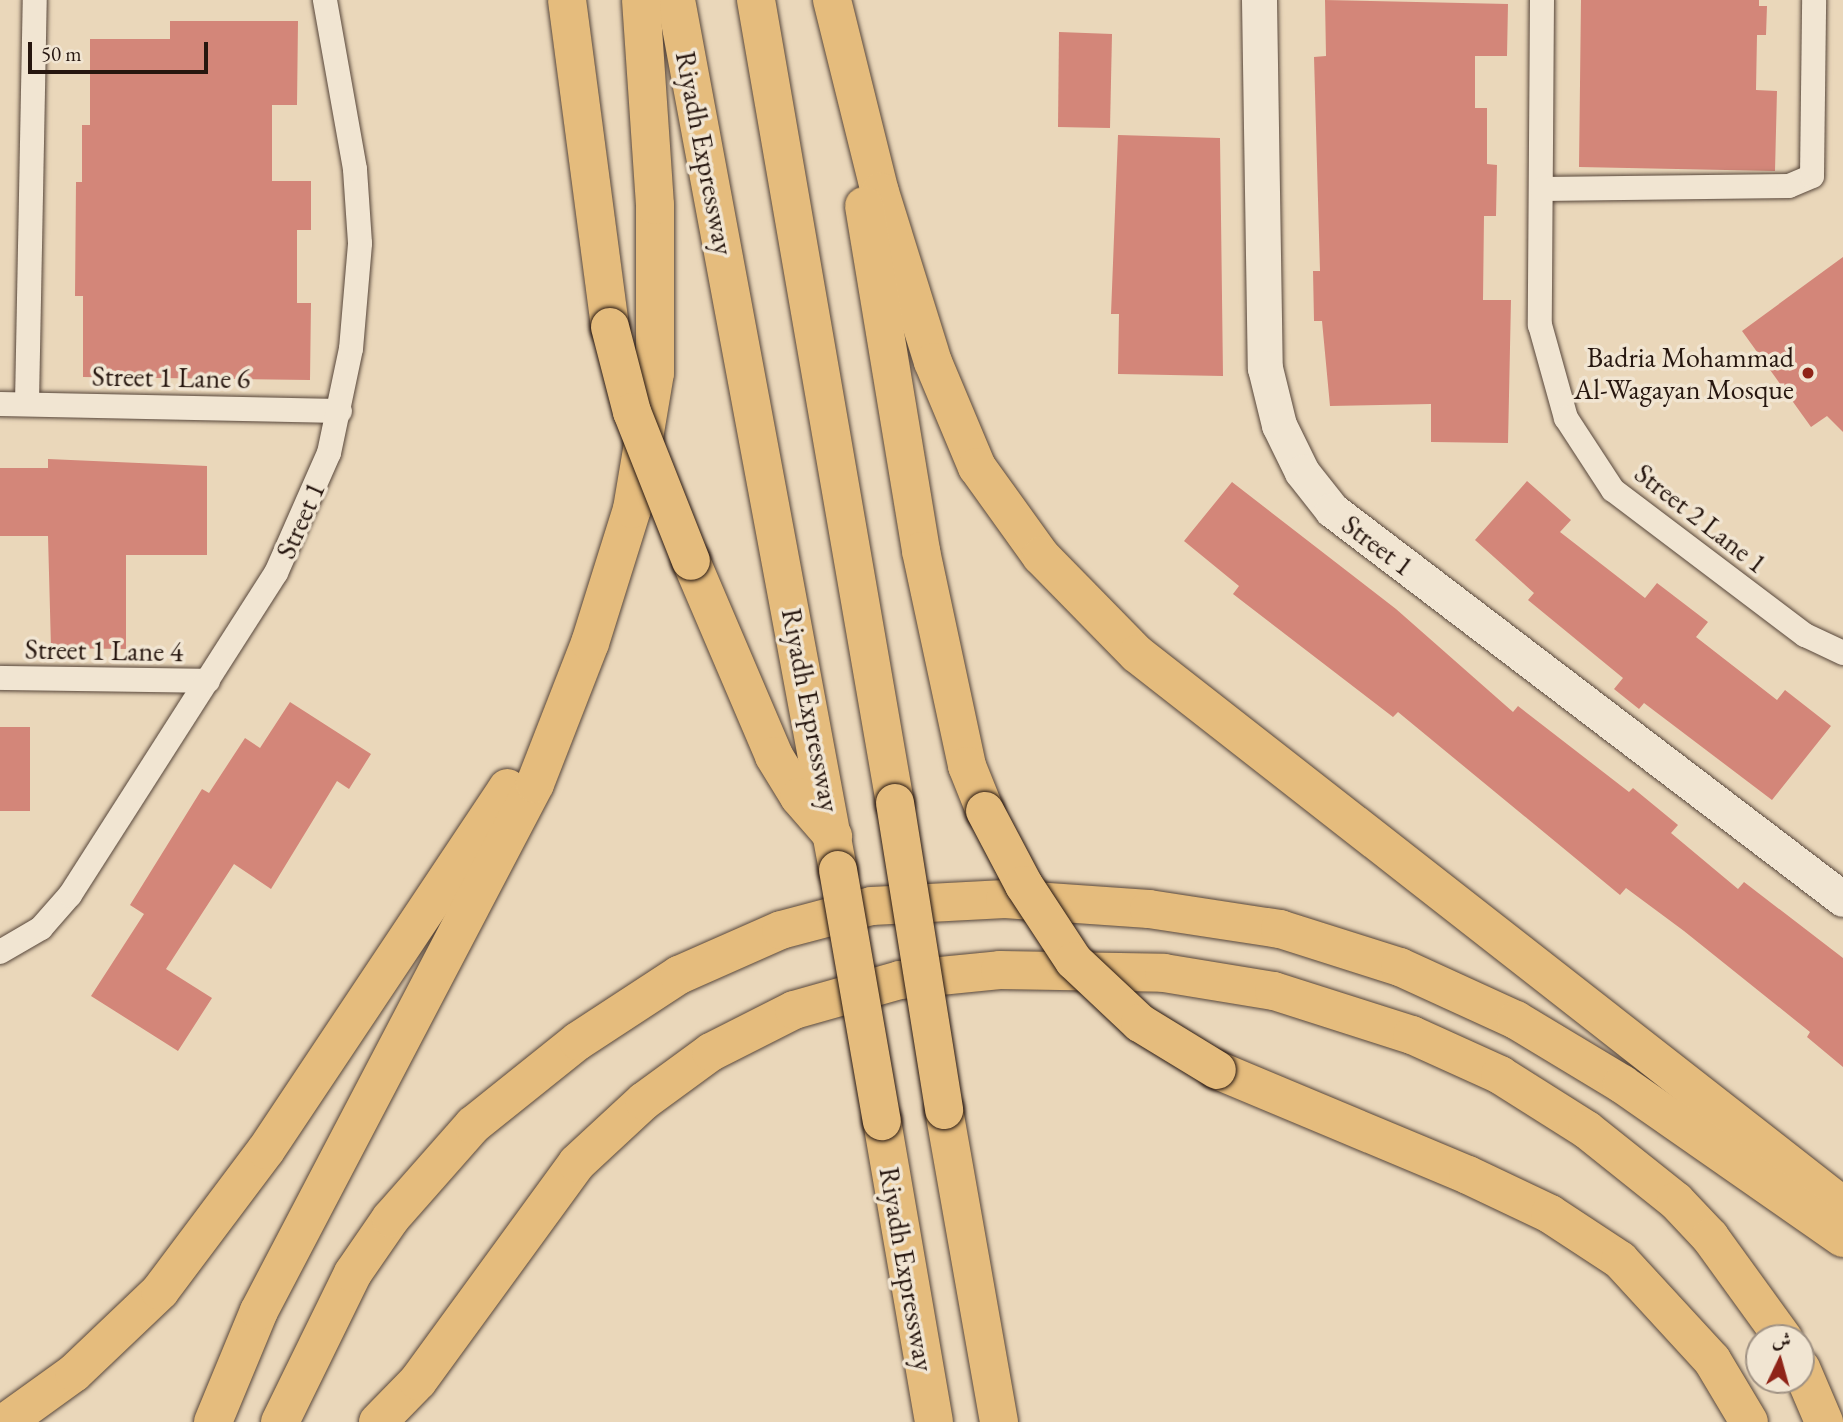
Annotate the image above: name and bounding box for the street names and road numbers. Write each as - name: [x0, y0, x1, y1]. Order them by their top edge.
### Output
- street label: Riyadh Expressway: [669, 48, 741, 258]
- street label: Street 1 Lane 6: [92, 359, 250, 395]
- street label: Street 2 Lane 1: [1628, 456, 1774, 580]
- street label: Street 1: [268, 476, 332, 564]
- street label: Street 1: [1336, 507, 1420, 583]
- street label: Riyadh Expressway: [775, 605, 847, 815]
- street label: Street 1 Lane 4: [25, 632, 183, 668]
- street label: Riyadh Expressway: [873, 1164, 941, 1374]

